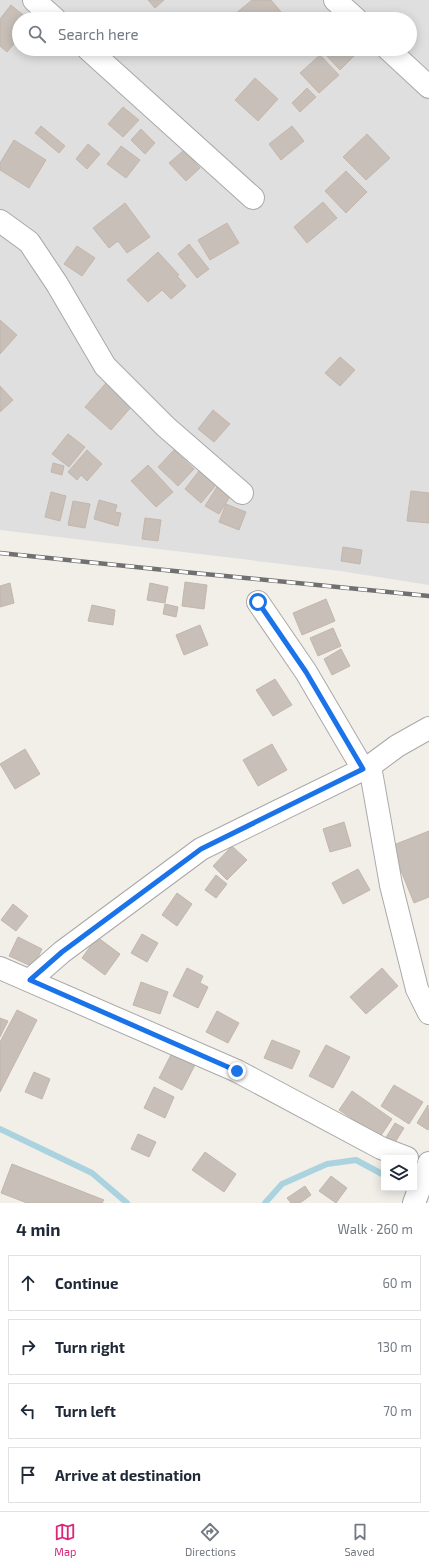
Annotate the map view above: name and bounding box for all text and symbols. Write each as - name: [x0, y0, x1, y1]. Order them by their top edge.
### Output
- search box: [12, 12, 417, 56]
- icon: search: [26, 23, 48, 45]
- text: Search here: [58, 25, 139, 43]
- route start: [249, 593, 267, 611]
- route end: [228, 1062, 246, 1080]
- map controls: [381, 1155, 417, 1191]
- button: layers: [381, 1155, 417, 1191]
- text: 4 min: [16, 1219, 60, 1239]
- text: Walk · 260 m: [338, 1221, 413, 1237]
- icon: ahead: [17, 1272, 39, 1294]
- text: Continue: [55, 1274, 118, 1292]
- text: 60 m: [382, 1275, 412, 1291]
- icon: right: [17, 1336, 39, 1358]
- text: Turn right: [55, 1338, 125, 1356]
- text: 130 m: [377, 1339, 412, 1355]
- icon: left: [17, 1400, 39, 1422]
- text: Turn left: [55, 1402, 116, 1420]
- text: 70 m: [383, 1403, 412, 1419]
- icon: arrive: [17, 1464, 39, 1486]
- text: Arrive at destination: [55, 1466, 201, 1484]
- tab: Map: [54, 1521, 76, 1558]
- tab: Directions: [185, 1521, 236, 1558]
- tab: Saved: [344, 1521, 375, 1558]

